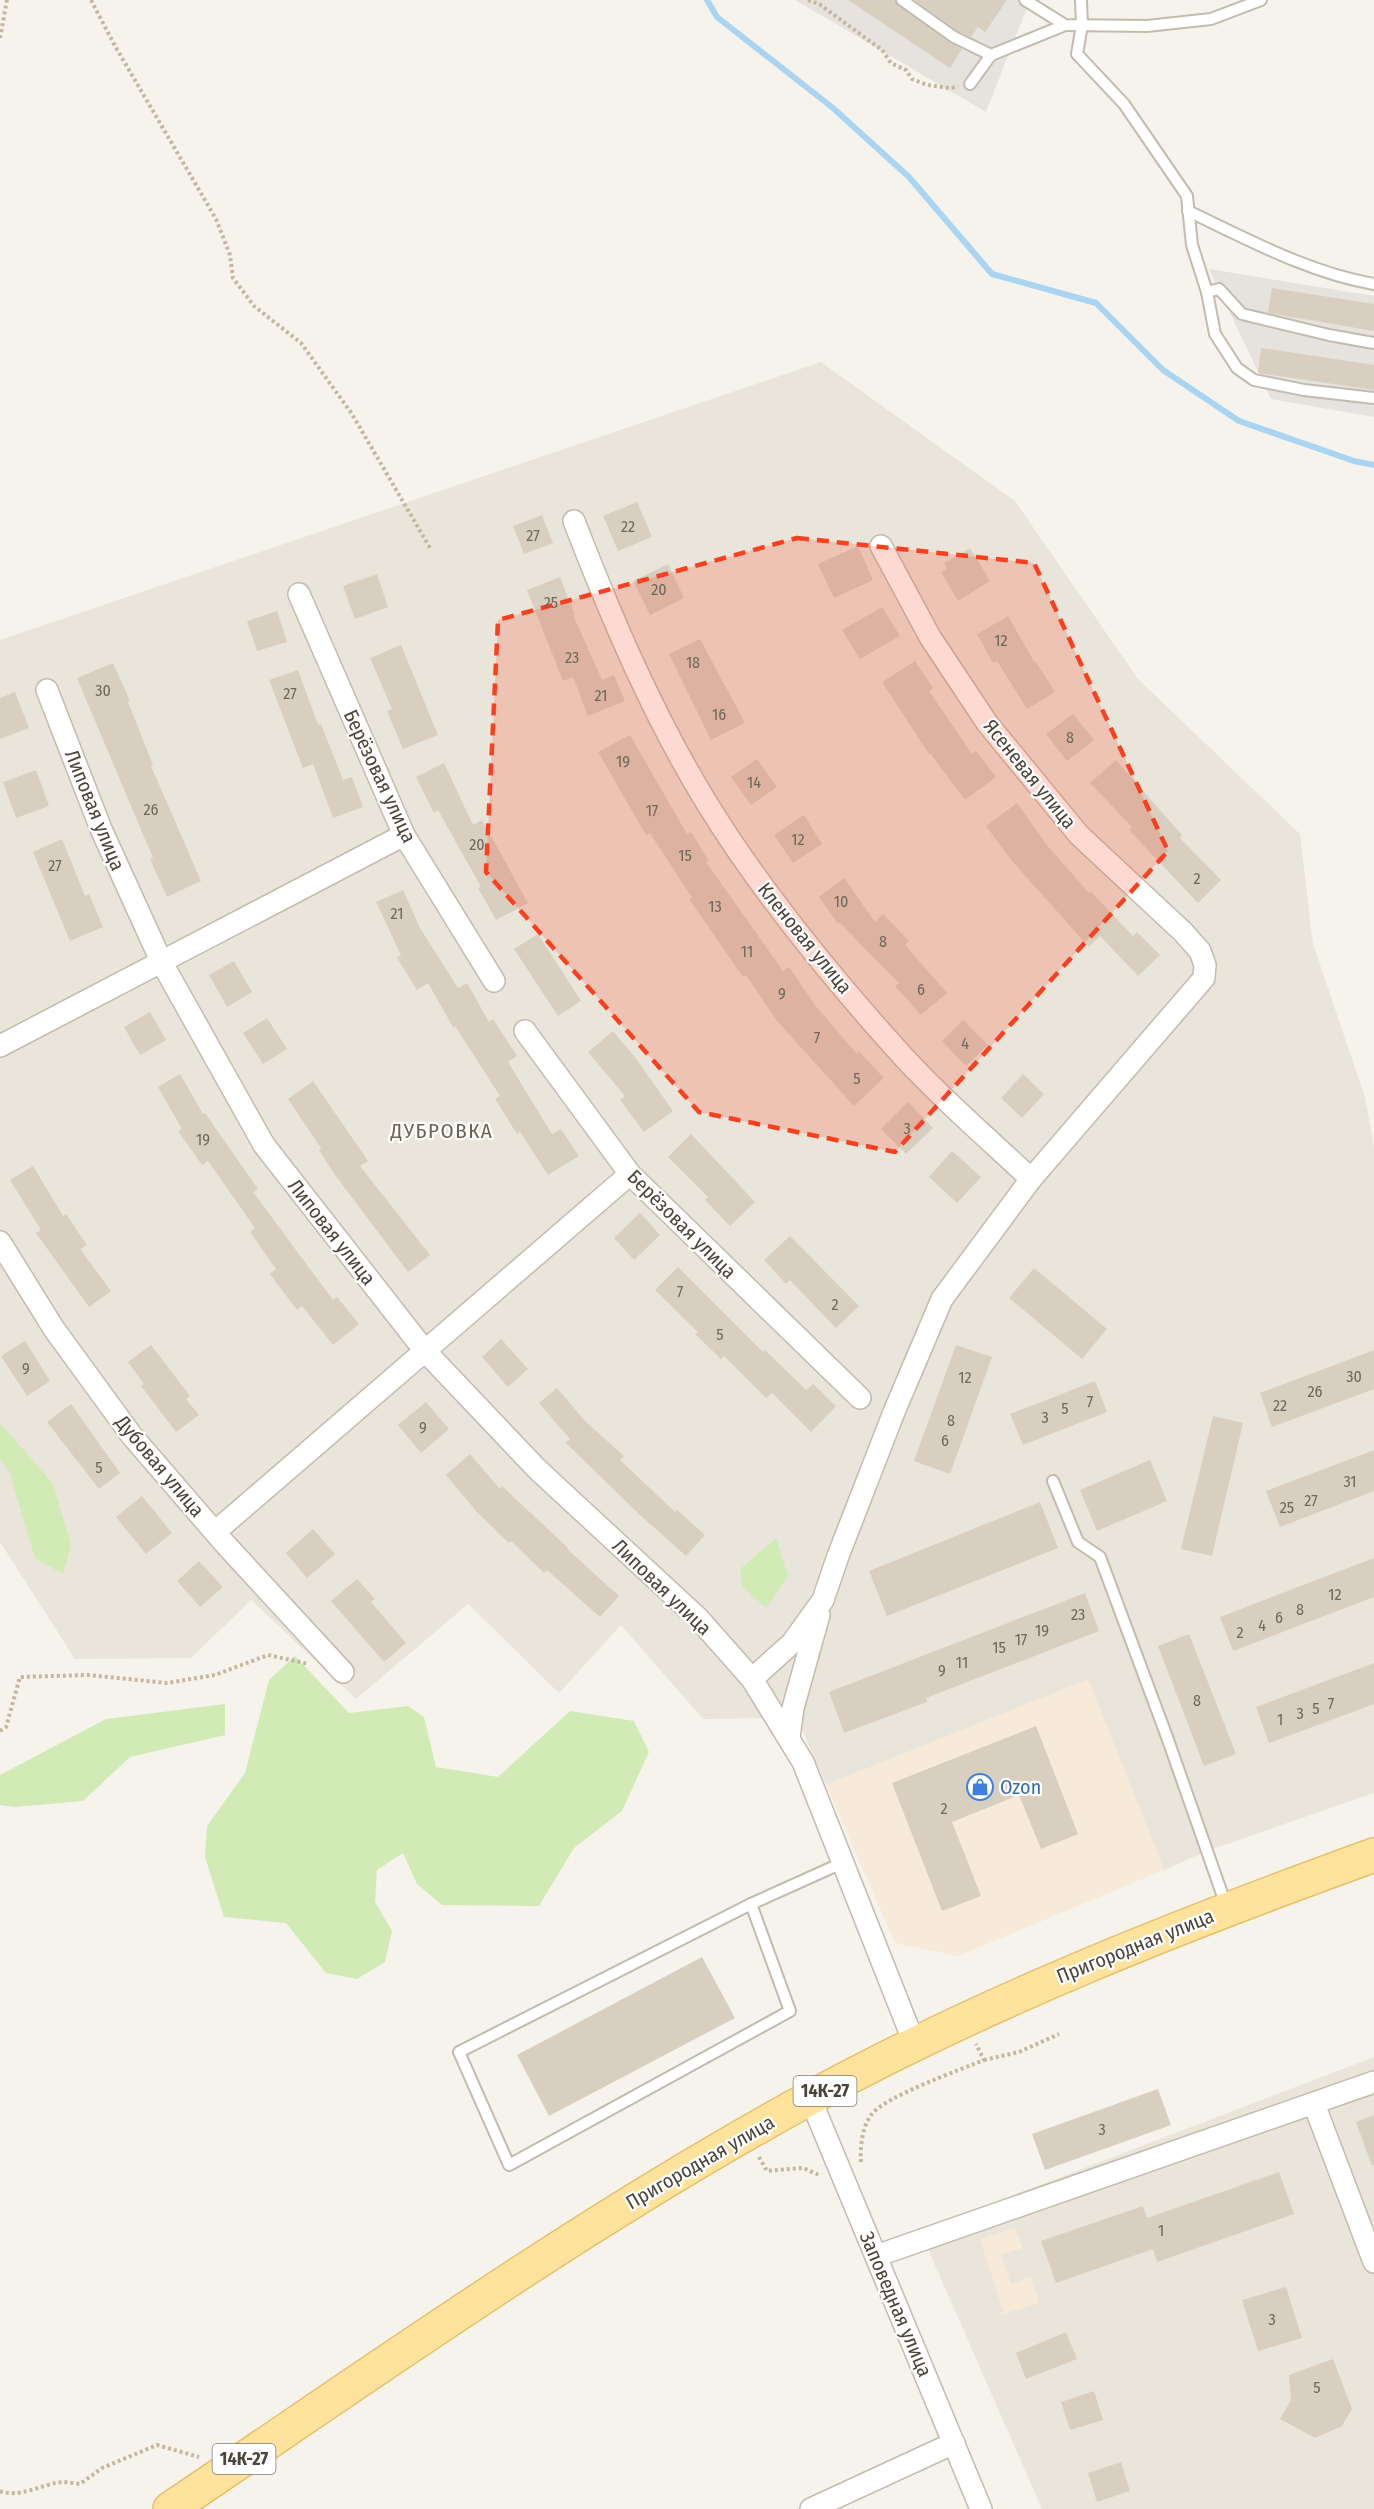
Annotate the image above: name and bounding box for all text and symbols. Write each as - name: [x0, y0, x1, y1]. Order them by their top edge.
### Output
- house number: 22: [621, 517, 635, 536]
- house number: 27: [526, 526, 540, 545]
- house number: 20: [651, 580, 667, 599]
- house number: 25: [544, 593, 558, 612]
- house number: 12: [994, 631, 1008, 650]
- house number: 23: [565, 648, 579, 667]
- house number: 18: [686, 653, 700, 672]
- house number: 30: [95, 681, 111, 700]
- house number: 27: [283, 684, 297, 703]
- house number: 21: [595, 686, 607, 705]
- house number: 16: [712, 705, 726, 724]
- street label: Берёзовая улица: [339, 706, 421, 846]
- street label: Ясеневая улица: [979, 714, 1081, 834]
- house number: 8: [1066, 728, 1074, 747]
- street label: Липовая улица: [60, 746, 130, 874]
- house number: 19: [616, 752, 630, 771]
- house number: 14: [747, 773, 761, 792]
- house number: 26: [144, 800, 159, 819]
- house number: 17: [646, 801, 659, 820]
- house number: 12: [791, 830, 805, 849]
- house number: 20: [469, 835, 485, 854]
- house number: 15: [678, 846, 692, 865]
- house number: 27: [48, 856, 62, 875]
- house number: 2: [1193, 869, 1201, 888]
- street label: Кленовая улица: [753, 877, 857, 999]
- house number: 10: [834, 892, 848, 911]
- house number: 13: [708, 897, 722, 916]
- house number: 21: [391, 904, 403, 923]
- house number: 8: [879, 932, 887, 951]
- house number: 11: [741, 942, 753, 961]
- house number: 6: [917, 980, 925, 999]
- house number: 9: [778, 984, 786, 1003]
- house number: 7: [814, 1028, 821, 1047]
- house number: 4: [961, 1034, 969, 1053]
- house number: 5: [853, 1069, 861, 1088]
- district label: ДУБРОВКА: [390, 1118, 493, 1144]
- house number: 3: [903, 1119, 911, 1138]
- house number: 19: [196, 1130, 210, 1149]
- street label: Берёзовая улица: [623, 1165, 741, 1283]
- street label: Липовая улица: [283, 1174, 381, 1290]
- house number: 7: [677, 1282, 684, 1301]
- house number: 2: [831, 1295, 839, 1314]
- house number: 5: [716, 1325, 724, 1344]
- house number: 9: [22, 1359, 30, 1378]
- house number: 30: [1346, 1367, 1362, 1386]
- house number: 12: [958, 1368, 972, 1387]
- house number: 26: [1308, 1382, 1323, 1401]
- house number: 7: [1087, 1392, 1094, 1411]
- house number: 22: [1273, 1396, 1287, 1415]
- house number: 5: [1061, 1399, 1069, 1418]
- house number: 3: [1041, 1408, 1049, 1427]
- street label: Дубовая улица: [110, 1410, 209, 1522]
- house number: 8: [947, 1411, 955, 1430]
- house number: 9: [419, 1418, 427, 1437]
- house number: 6: [941, 1431, 949, 1450]
- house number: 5: [95, 1458, 103, 1477]
- house number: 31: [1343, 1472, 1357, 1491]
- house number: 27: [1304, 1491, 1318, 1510]
- house number: 25: [1280, 1498, 1294, 1517]
- street label: Липовая улица: [608, 1534, 716, 1640]
- house number: 12: [1328, 1585, 1342, 1604]
- house number: 8: [1296, 1600, 1304, 1619]
- house number: 23: [1071, 1605, 1085, 1624]
- house number: 6: [1275, 1608, 1283, 1627]
- house number: 4: [1258, 1616, 1266, 1635]
- house number: 19: [1035, 1621, 1049, 1640]
- house number: 2: [1236, 1623, 1244, 1642]
- house number: 17: [1015, 1630, 1028, 1649]
- house number: 15: [992, 1638, 1006, 1657]
- house number: 11: [956, 1653, 968, 1672]
- house number: 9: [938, 1661, 946, 1680]
- house number: 8: [1193, 1691, 1201, 1710]
- house number: 7: [1328, 1694, 1335, 1713]
- house number: 5: [1312, 1699, 1320, 1718]
- house number: 3: [1296, 1704, 1304, 1723]
- house number: 1: [1277, 1710, 1283, 1729]
- shop icon: Ozon: [965, 1772, 995, 1802]
- place label: Ozon: [1000, 1775, 1041, 1799]
- house number: 2: [940, 1799, 948, 1818]
- street label: Пригородная улица: [1053, 1904, 1217, 1988]
- road number: 14К-27: [794, 2076, 856, 2106]
- street label: Пригородная улица: [622, 2110, 778, 2214]
- house number: 3: [1098, 2120, 1106, 2139]
- house number: 1: [1158, 2221, 1164, 2240]
- street label: Заповедная улица: [855, 2228, 937, 2380]
- house number: 3: [1268, 2310, 1276, 2329]
- house number: 5: [1313, 2378, 1321, 2397]
- road number: 14К-27: [212, 2444, 276, 2474]

